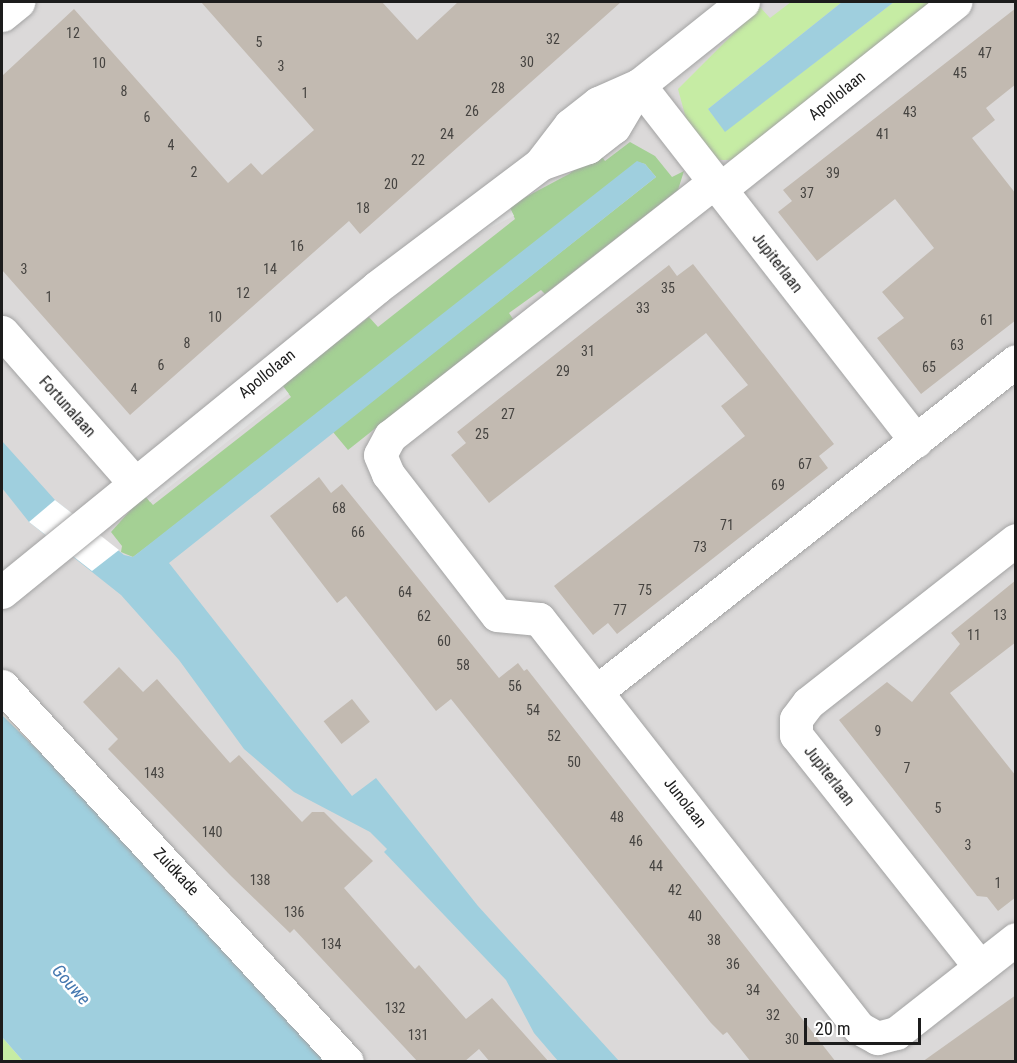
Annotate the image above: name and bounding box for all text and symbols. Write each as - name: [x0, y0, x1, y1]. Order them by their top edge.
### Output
- house number: 12: [66, 25, 80, 41]
- house number: 32: [546, 31, 560, 47]
- house number: 5: [256, 34, 262, 50]
- house number: 47: [978, 45, 992, 61]
- house number: 30: [520, 54, 534, 70]
- house number: 10: [92, 55, 106, 71]
- house number: 3: [278, 58, 284, 74]
- house number: 45: [953, 65, 967, 81]
- street label: Apollolaan: [805, 67, 869, 125]
- house number: 28: [491, 80, 505, 96]
- house number: 8: [121, 83, 127, 99]
- house number: 1: [302, 85, 308, 101]
- house number: 26: [465, 103, 479, 119]
- house number: 43: [903, 104, 917, 120]
- house number: 6: [144, 109, 150, 125]
- house number: 24: [440, 126, 454, 142]
- house number: 41: [876, 126, 890, 142]
- house number: 4: [168, 137, 174, 153]
- house number: 22: [411, 152, 425, 168]
- house number: 2: [191, 164, 197, 180]
- house number: 39: [826, 165, 840, 181]
- house number: 20: [384, 176, 398, 192]
- house number: 37: [800, 185, 814, 201]
- house number: 18: [356, 200, 370, 216]
- street label: Jupiterlaan: [748, 229, 806, 297]
- house number: 16: [290, 238, 304, 254]
- house number: 3: [21, 261, 27, 277]
- house number: 14: [263, 261, 277, 277]
- house number: 35: [661, 280, 675, 296]
- house number: 12: [236, 285, 250, 301]
- house number: 1: [46, 289, 52, 305]
- house number: 33: [636, 300, 650, 316]
- house number: 10: [208, 309, 222, 325]
- house number: 61: [980, 312, 994, 328]
- house number: 8: [184, 335, 190, 351]
- house number: 63: [950, 337, 964, 353]
- house number: 31: [581, 343, 595, 359]
- street label: Apollolaan: [235, 345, 299, 403]
- house number: 6: [158, 357, 164, 373]
- house number: 65: [922, 359, 936, 375]
- house number: 29: [556, 363, 570, 379]
- street label: Fortunalaan: [35, 373, 99, 441]
- house number: 4: [131, 381, 137, 397]
- house number: 27: [501, 406, 515, 422]
- house number: 25: [475, 426, 489, 442]
- house number: 67: [798, 456, 812, 472]
- house number: 69: [771, 477, 785, 493]
- house number: 68: [332, 500, 346, 516]
- house number: 71: [720, 517, 734, 533]
- house number: 66: [351, 524, 365, 540]
- house number: 73: [693, 539, 707, 555]
- house number: 75: [638, 582, 652, 598]
- house number: 64: [398, 584, 412, 600]
- house number: 77: [613, 602, 627, 618]
- house number: 13: [993, 607, 1007, 623]
- house number: 62: [417, 608, 431, 624]
- house number: 11: [967, 627, 981, 643]
- house number: 60: [437, 633, 451, 649]
- house number: 58: [456, 657, 470, 673]
- house number: 56: [508, 678, 522, 694]
- house number: 54: [526, 702, 540, 718]
- house number: 9: [875, 723, 881, 739]
- house number: 52: [547, 728, 561, 744]
- street label: Jupiterlaan: [800, 742, 858, 810]
- house number: 50: [567, 754, 581, 770]
- house number: 7: [904, 760, 910, 776]
- house number: 143: [144, 765, 164, 781]
- street label: Junolaan: [660, 774, 710, 832]
- house number: 5: [935, 800, 941, 816]
- house number: 48: [610, 809, 624, 825]
- house number: 140: [202, 824, 222, 840]
- house number: 46: [629, 833, 643, 849]
- house number: 3: [965, 837, 971, 853]
- street label: Zuidkade: [149, 844, 203, 900]
- house number: 44: [649, 858, 663, 874]
- house number: 138: [250, 872, 270, 888]
- house number: 1: [995, 875, 1001, 891]
- house number: 42: [668, 882, 682, 898]
- house number: 136: [284, 904, 304, 920]
- house number: 40: [688, 908, 702, 924]
- house number: 38: [707, 932, 721, 948]
- house number: 134: [321, 936, 341, 952]
- house number: 36: [726, 956, 740, 972]
- water label: Gouwe: [47, 960, 95, 1010]
- house number: 34: [746, 982, 760, 998]
- house number: 132: [385, 1000, 405, 1016]
- scale bar: [807, 1006, 924, 1044]
- house number: 32: [766, 1007, 780, 1023]
- text: 20 m: [815, 1018, 850, 1039]
- house number: 131: [408, 1027, 428, 1043]
- house number: 30: [785, 1031, 799, 1047]

